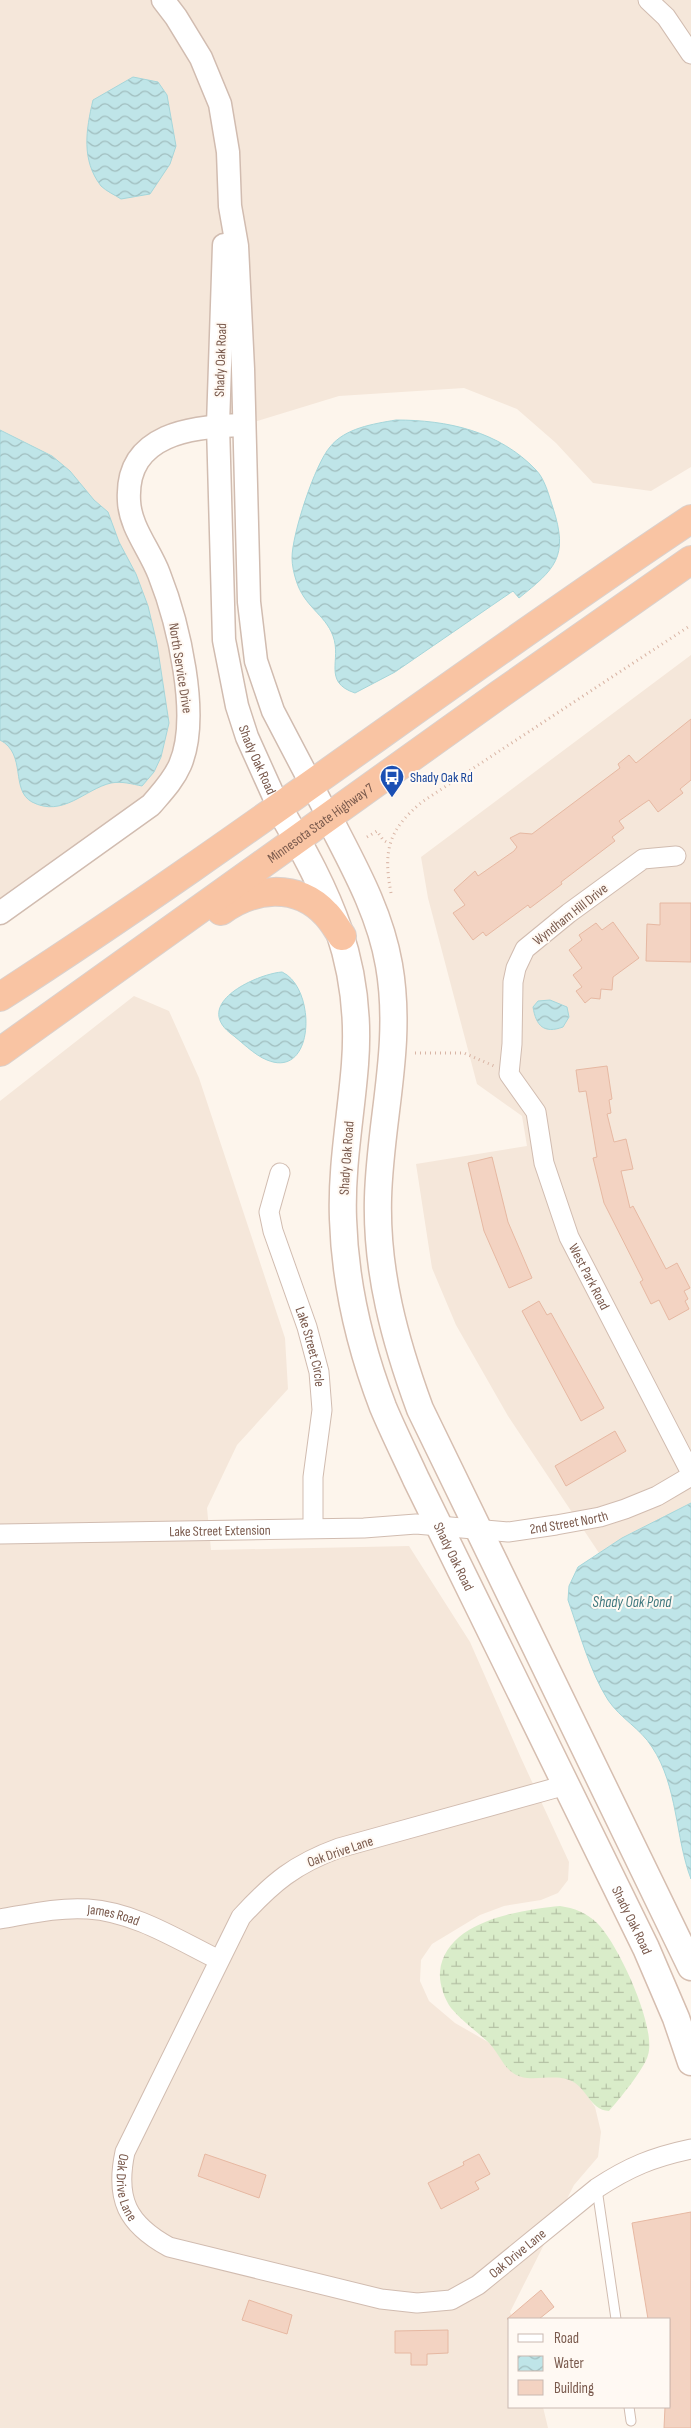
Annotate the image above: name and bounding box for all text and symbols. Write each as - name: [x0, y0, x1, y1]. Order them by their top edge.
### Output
- street label: Shady Oak Road: [211, 323, 230, 397]
- street label: North Service Drive: [165, 622, 196, 714]
- street label: Shady Oak Road: [235, 723, 280, 797]
- bus stop icon: Shady Oak Rd: [379, 764, 405, 798]
- place label: Shady Oak Rd: [410, 769, 473, 786]
- street label: Minnesota State Highway 7: [264, 779, 377, 867]
- street label: Wyndham Hill Drive: [529, 880, 611, 949]
- street label: Shady Oak Road: [335, 1120, 358, 1195]
- street label: West Park Road: [565, 1241, 613, 1313]
- street label: Lake Street Circle: [292, 1305, 328, 1388]
- street label: 2nd Street North: [529, 1507, 610, 1538]
- street label: Shady Oak Road: [430, 1520, 477, 1594]
- street label: Lake Street Extension: [169, 1522, 271, 1540]
- water label: Shady Oak Pond: [593, 1593, 672, 1612]
- street label: Oak Drive Lane: [305, 1832, 375, 1871]
- street label: Shady Oak Road: [608, 1883, 656, 1957]
- street label: James Road: [86, 1901, 142, 1930]
- street label: Oak Drive Lane: [113, 2152, 141, 2225]
- street label: Oak Drive Lane: [485, 2225, 549, 2282]
- legend: [508, 2318, 671, 2408]
- text: Road: [554, 2329, 579, 2348]
- text: Water: [554, 2354, 585, 2373]
- text: Building: [554, 2379, 594, 2398]

